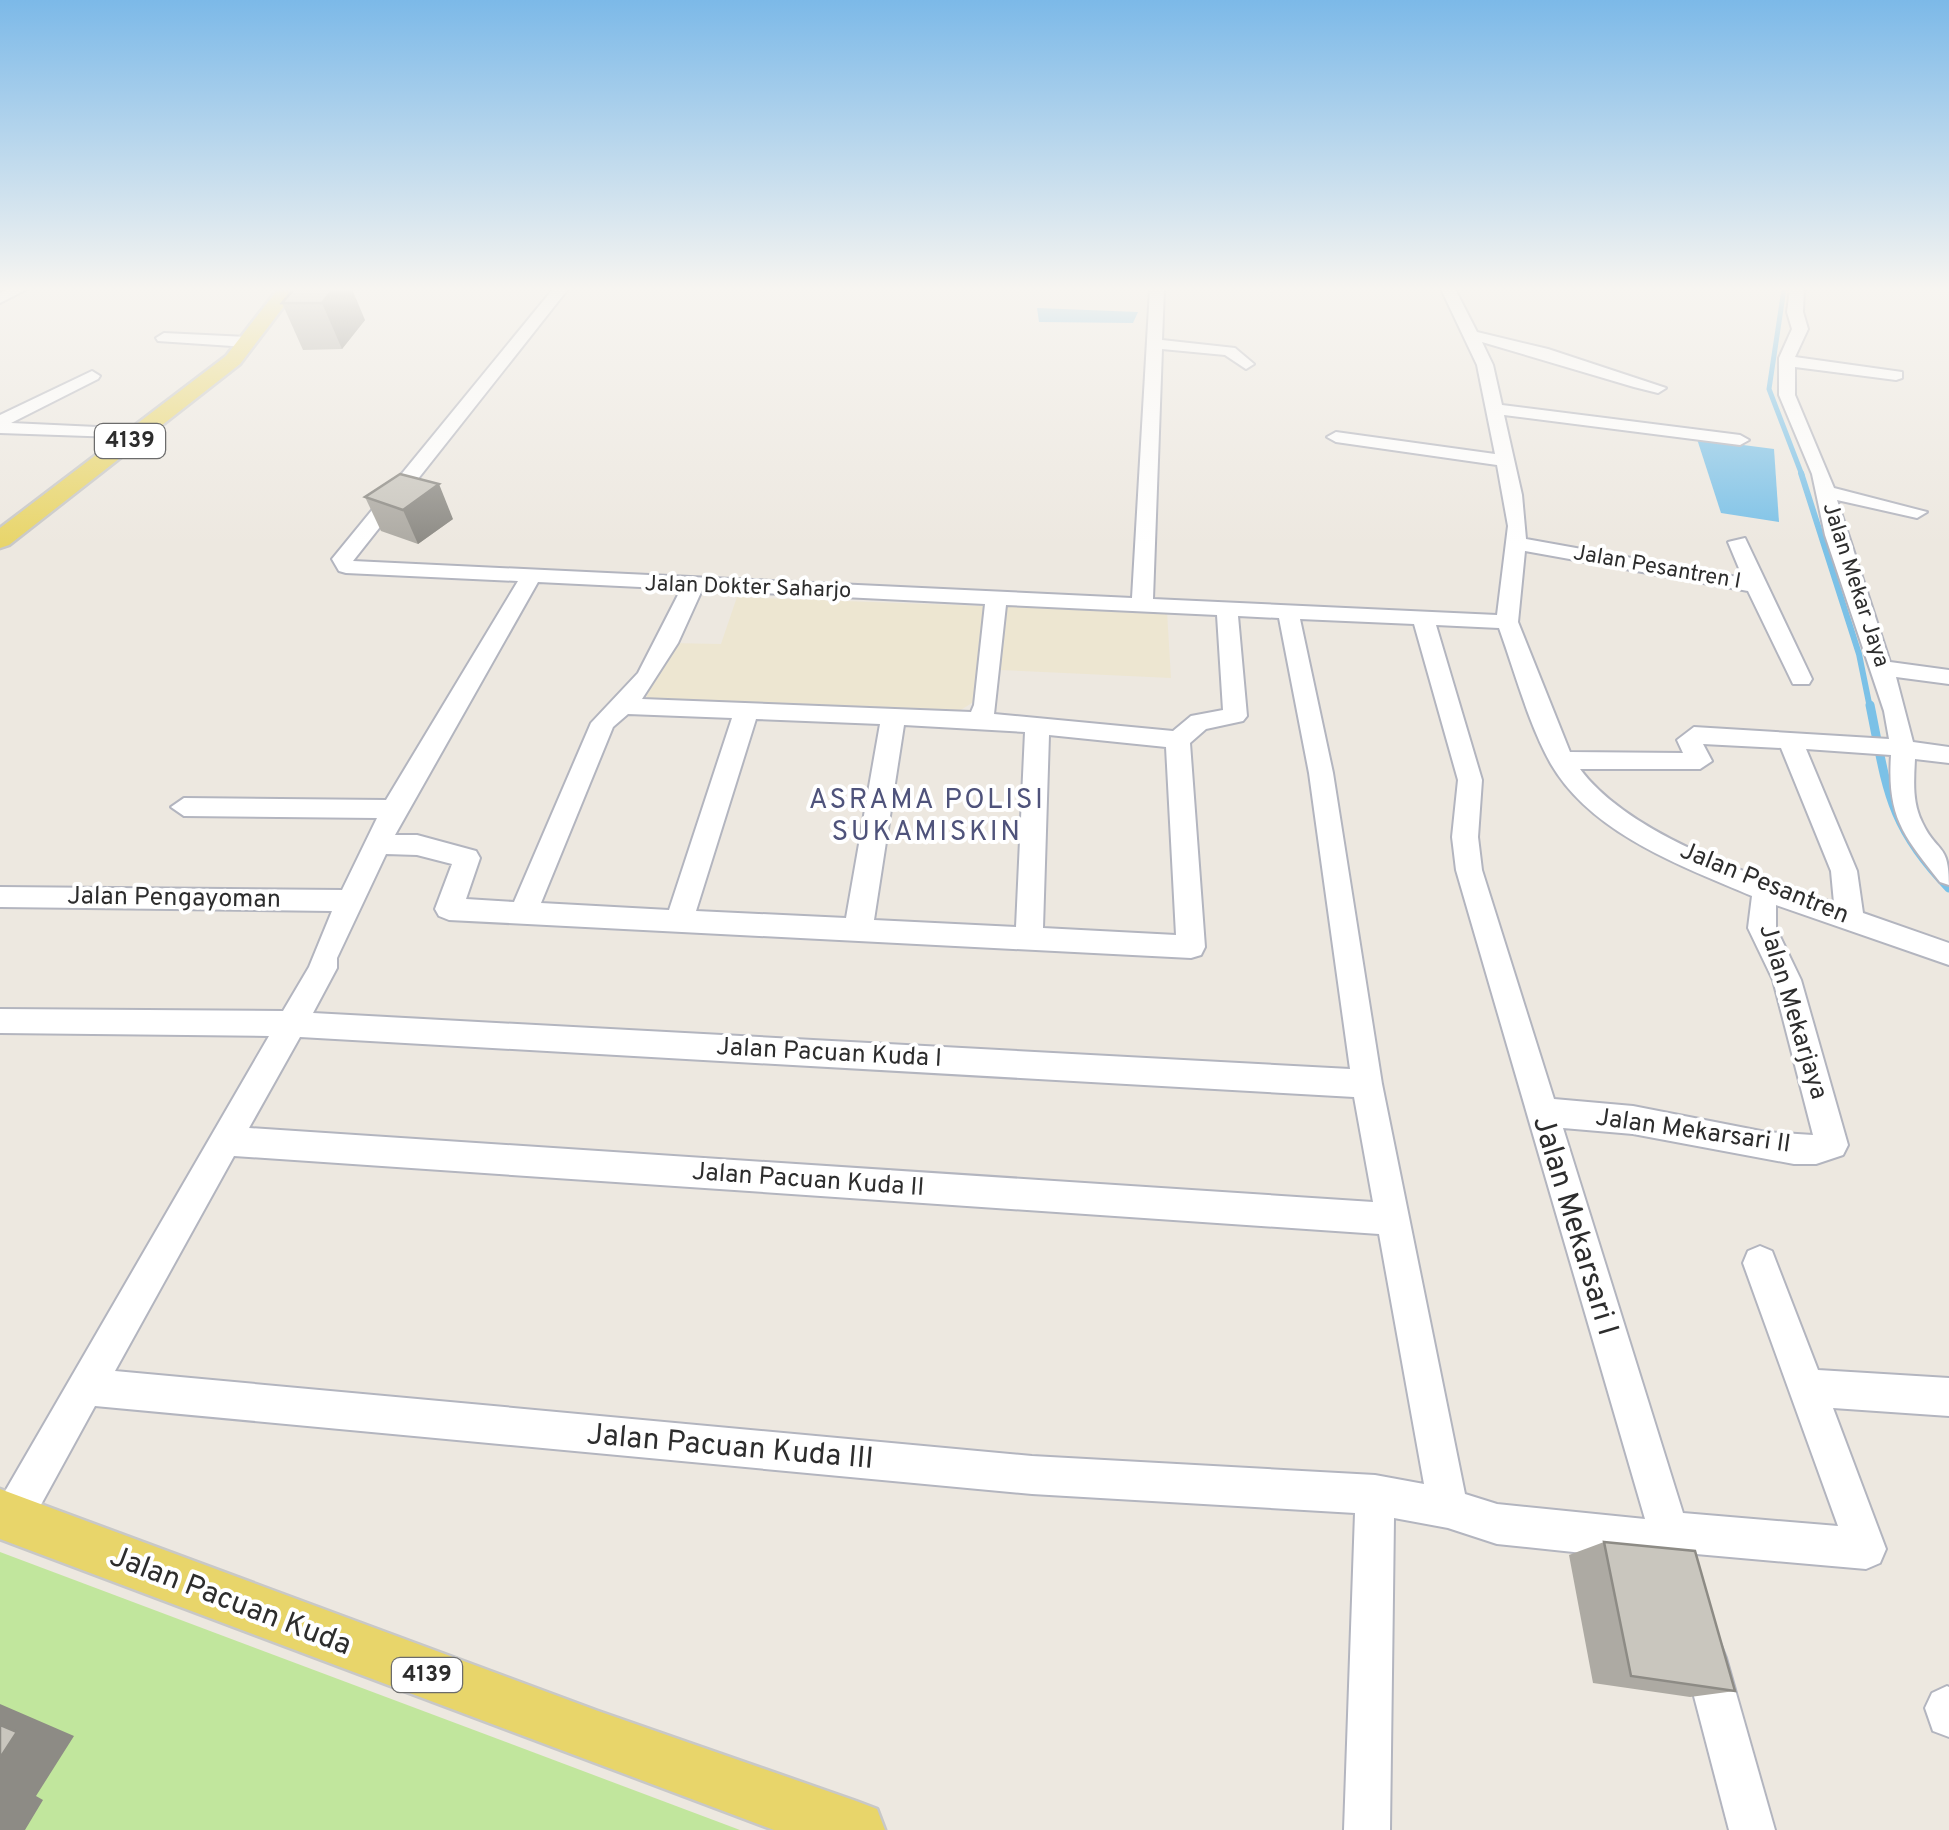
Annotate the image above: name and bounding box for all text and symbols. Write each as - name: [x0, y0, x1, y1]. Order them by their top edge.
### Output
- road number: 4139: [95, 424, 165, 458]
- street label: Jalan Mekar Jaya: [1816, 499, 1894, 671]
- street label: Jalan Pesantren I: [1571, 540, 1743, 596]
- street label: Jalan Dokter Saharjo: [644, 571, 852, 605]
- district label: ASRAMA POLISI SUKAMISKIN: [809, 783, 1045, 851]
- street label: Jalan Pesantren: [1675, 835, 1853, 933]
- street label: Jalan Pengayoman: [67, 881, 281, 917]
- street label: Jalan Mekarjaya: [1750, 921, 1834, 1103]
- street label: Jalan Pacuan Kuda I: [715, 1032, 943, 1076]
- street label: Jalan Mekarsari II: [1593, 1102, 1793, 1162]
- street label: Jalan Mekarsari I: [1523, 1112, 1625, 1340]
- street label: Jalan Pacuan Kuda II: [691, 1157, 925, 1205]
- street label: Jalan Pacuan Kuda III: [585, 1417, 875, 1479]
- street label: Jalan Pacuan Kuda: [104, 1539, 356, 1665]
- road number: 4139: [392, 1658, 462, 1692]

